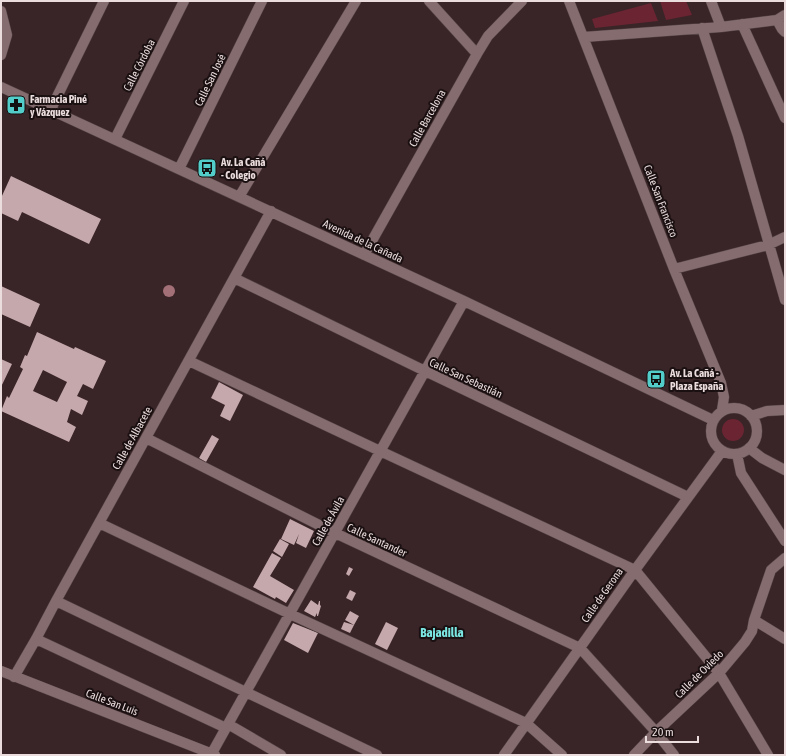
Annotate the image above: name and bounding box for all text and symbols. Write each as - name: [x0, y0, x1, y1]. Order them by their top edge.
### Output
- street label: Calle Córdoba: [121, 37, 157, 93]
- street label: Calle San José: [192, 52, 228, 108]
- street label: Calle Barcelona: [406, 87, 448, 149]
- place label: Farmacia Piné y Vázquez: [30, 93, 87, 118]
- pharmacy icon: Farmacia Piné y Vázquez: [5, 94, 27, 116]
- place label: Av. La Cañá - Colegio: [220, 156, 265, 181]
- bus stop icon: Av. La Cañá - Colegio: [196, 157, 218, 179]
- street label: Calle San Francisco: [642, 163, 680, 239]
- street label: Avenida de la Cañada: [321, 217, 405, 265]
- street label: Calle San Sebastián: [428, 356, 504, 400]
- place label: Av. La Cañá - Plaza España: [669, 367, 723, 392]
- bus stop icon: Av. La Cañá - Plaza España: [645, 368, 667, 390]
- street label: Calle de Albacete: [110, 405, 154, 471]
- street label: Calle de Ávila: [310, 494, 346, 548]
- street label: Calle Santander: [345, 521, 409, 559]
- street label: Calle de Gerona: [579, 565, 625, 625]
- district label: Bajadilla: [420, 625, 464, 640]
- street label: Calle de Oviedo: [673, 648, 725, 700]
- street label: Calle San Luis: [84, 687, 140, 717]
- scale bar: [646, 718, 698, 744]
- text: 20 m: [652, 725, 674, 739]

